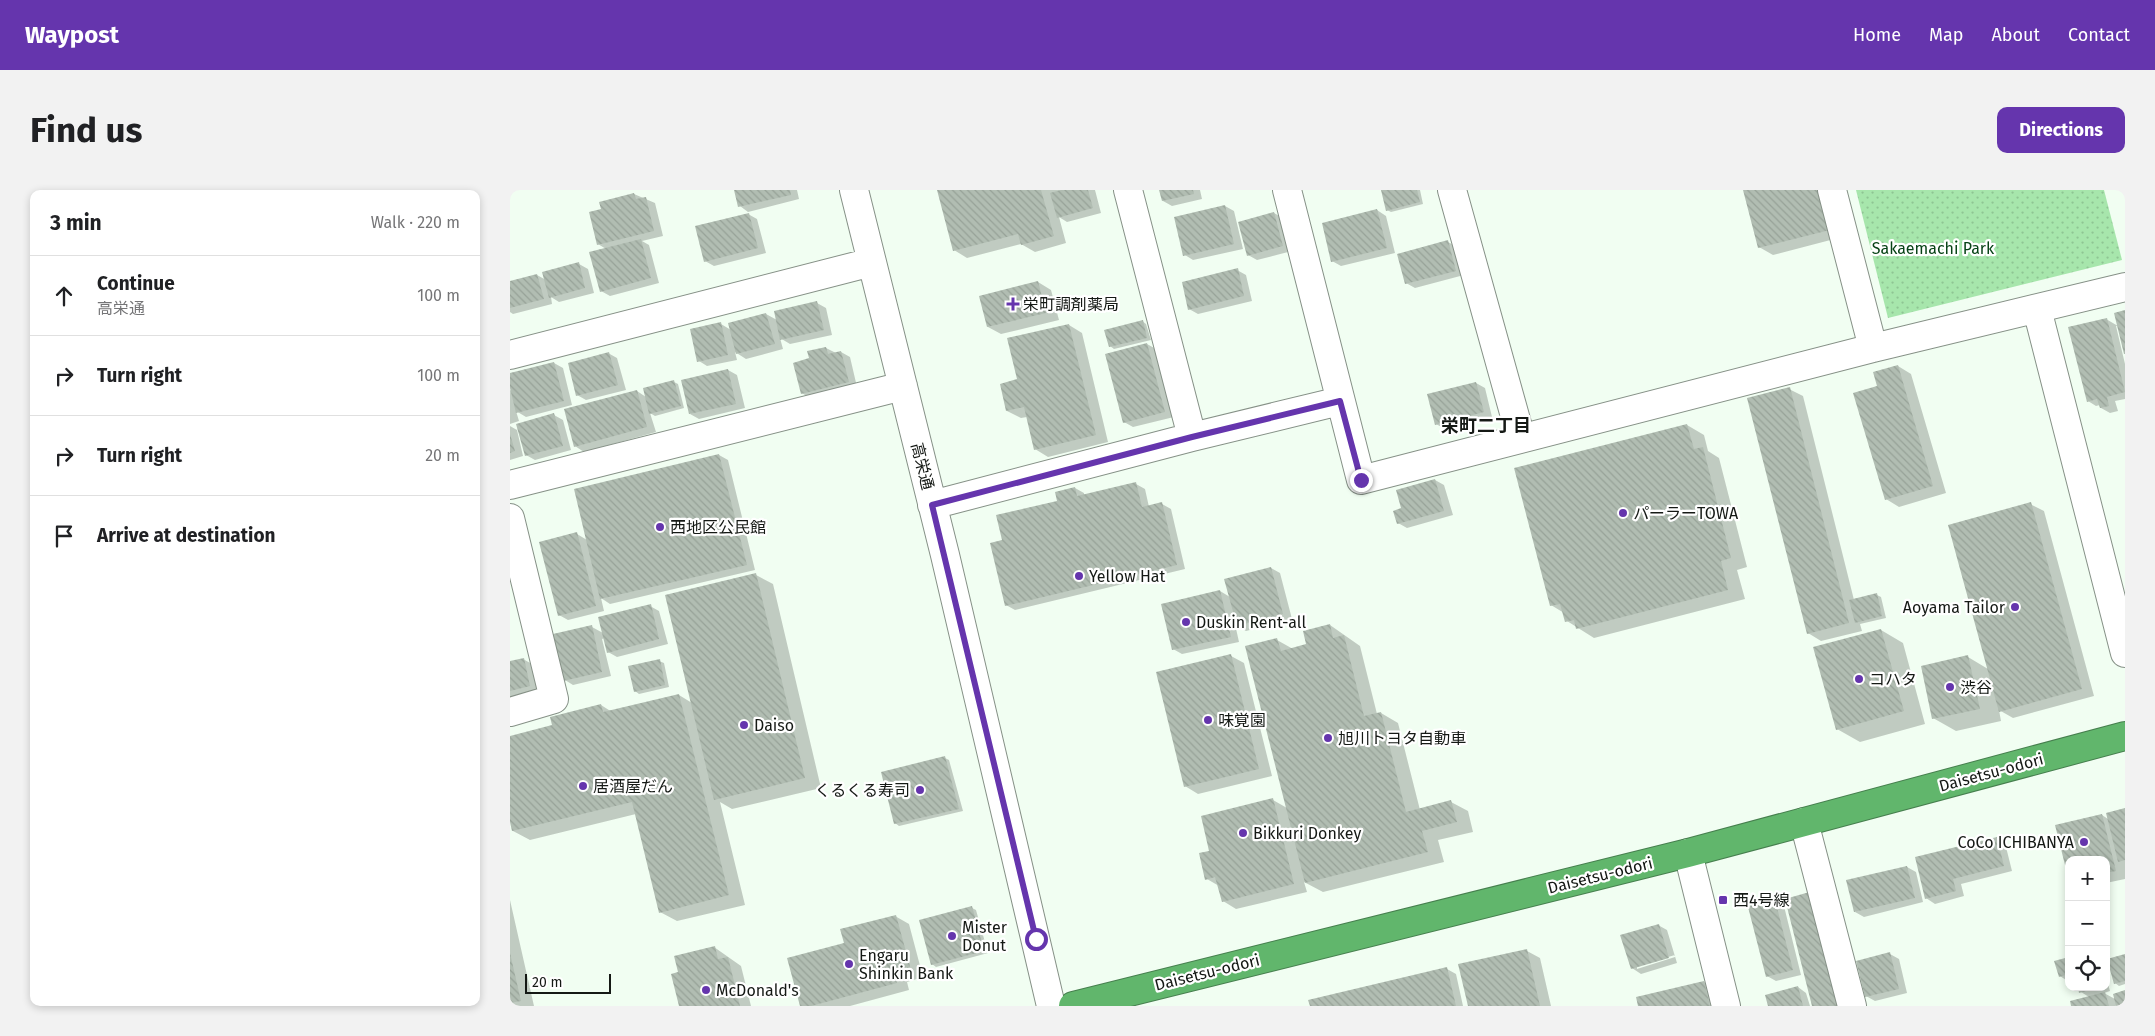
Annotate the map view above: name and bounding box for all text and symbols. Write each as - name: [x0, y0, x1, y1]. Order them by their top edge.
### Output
- text: Waypost: [25, 21, 119, 49]
- text: Home: [1853, 24, 1901, 46]
- text: Map: [1929, 24, 1963, 46]
- text: About: [1991, 24, 2040, 46]
- text: Contact: [2068, 24, 2130, 46]
- button: Directions: [1997, 107, 2125, 153]
- text: Find us: [30, 109, 142, 151]
- text: 3 min: [50, 210, 102, 236]
- text: Walk · 220 m: [371, 213, 460, 232]
- park label: Sakaemachi Park: [1872, 239, 1995, 258]
- text: Continue: [97, 272, 175, 295]
- icon: ahead: [50, 282, 78, 310]
- text: 100 m: [417, 286, 460, 305]
- place label: 栄町調剤薬局: [1023, 295, 1119, 314]
- marker: 栄町調剤薬局: [1007, 298, 1019, 310]
- text: 高栄通: [97, 299, 145, 318]
- icon: right: [50, 362, 78, 390]
- text: Turn right: [97, 364, 182, 387]
- text: 100 m: [417, 366, 460, 385]
- district label: 栄町二丁目: [1441, 415, 1531, 437]
- street label: 高栄通: [907, 441, 938, 492]
- icon: right: [50, 442, 78, 470]
- text: Turn right: [97, 444, 182, 467]
- text: 20 m: [425, 446, 460, 465]
- route end: [1350, 469, 1373, 492]
- place label: パーラーTOWA: [1633, 504, 1739, 523]
- marker: パーラーTOWA: [1617, 507, 1629, 519]
- place label: 西地区公民館: [670, 518, 766, 537]
- marker: 西地区公民館: [654, 521, 666, 533]
- icon: arrive: [50, 522, 78, 550]
- text: Arrive at destination: [97, 524, 276, 547]
- place label: Yellow Hat: [1089, 567, 1166, 586]
- marker: Yellow Hat: [1073, 570, 1085, 582]
- place label: Aoyama Tailor: [1903, 598, 2006, 617]
- marker: Aoyama Tailor: [2009, 601, 2021, 613]
- place label: Duskin Rent-all: [1196, 613, 1307, 632]
- marker: Duskin Rent-all: [1180, 616, 1192, 628]
- place label: コハタ: [1869, 670, 1917, 689]
- marker: コハタ: [1853, 673, 1865, 685]
- place label: 渋谷: [1960, 678, 1992, 697]
- marker: 渋谷: [1944, 681, 1956, 693]
- place label: 味覚園: [1218, 711, 1266, 730]
- marker: 味覚園: [1202, 714, 1214, 726]
- place label: Daiso: [754, 716, 794, 735]
- marker: Daiso: [738, 719, 750, 731]
- place label: 旭川トヨタ自動車: [1338, 729, 1466, 748]
- marker: 旭川トヨタ自動車: [1322, 732, 1334, 744]
- street label: Daisetsu-odori: [1937, 749, 2046, 796]
- place label: 居酒屋だん: [593, 777, 673, 796]
- marker: 居酒屋だん: [577, 780, 589, 792]
- place label: くるくる寿司: [815, 781, 910, 800]
- marker: くるくる寿司: [914, 784, 926, 796]
- place label: Bikkuri Donkey: [1253, 824, 1361, 843]
- marker: Bikkuri Donkey: [1237, 827, 1249, 839]
- place label: CoCo ICHIBANYA: [1958, 833, 2075, 852]
- marker: CoCo ICHIBANYA: [2078, 836, 2090, 848]
- street label: Daisetsu-odori: [1546, 853, 1655, 898]
- map controls: [2065, 856, 2110, 991]
- button: +: [2065, 856, 2110, 901]
- place label: 西4号線: [1733, 891, 1790, 910]
- marker: 西4号線: [1717, 894, 1729, 906]
- button: −: [2065, 901, 2110, 946]
- place label: Mister Donut: [962, 918, 1008, 955]
- route start: [1025, 928, 1048, 951]
- marker: Mister Donut: [946, 930, 958, 942]
- place label: Engaru Shinkin Bank: [859, 946, 954, 983]
- button: locate: [2065, 946, 2110, 991]
- street label: Daisetsu-odori: [1153, 950, 1262, 995]
- marker: Engaru Shinkin Bank: [843, 958, 855, 970]
- scale bar: [525, 971, 611, 994]
- text: 20 m: [532, 974, 562, 991]
- place label: McDonald's: [716, 981, 799, 1000]
- marker: McDonald's: [700, 984, 712, 996]

